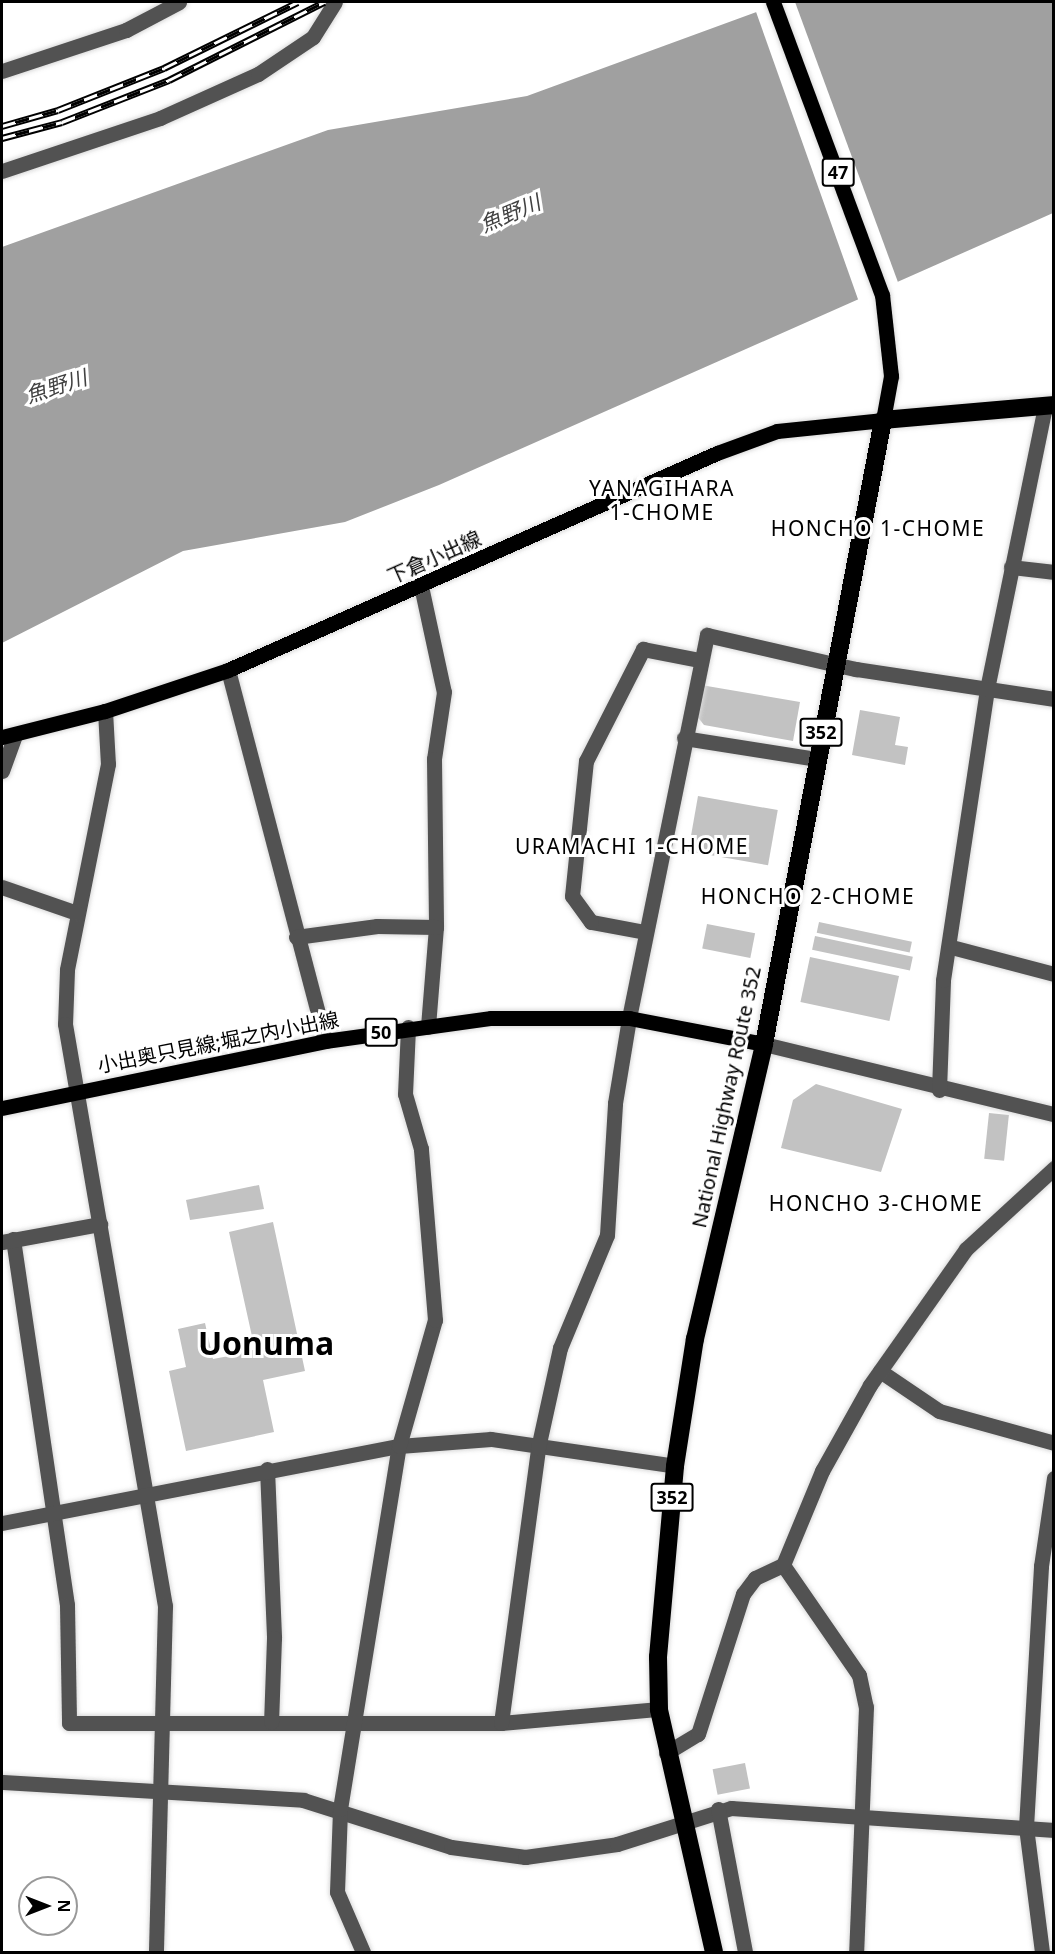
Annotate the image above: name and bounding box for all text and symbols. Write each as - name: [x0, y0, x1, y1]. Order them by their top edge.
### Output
- road number: 47: [822, 157, 854, 187]
- water label: 魚野川: [476, 189, 544, 237]
- water label: 魚野川: [22, 364, 90, 408]
- district label: YANAGIHARA 1-CHOME: [589, 475, 735, 525]
- district label: HONCHO 1-CHOME: [771, 515, 985, 541]
- street label: 下倉小出線: [383, 526, 485, 588]
- road number: 352: [798, 717, 844, 747]
- district label: URAMACHI 1-CHOME: [515, 833, 749, 859]
- district label: HONCHO 2-CHOME: [701, 883, 915, 909]
- street label: National Highway Route 352: [687, 964, 765, 1230]
- street label: 小出奥只見線;堀之内小出線: [95, 1007, 341, 1077]
- road number: 50: [364, 1017, 398, 1047]
- district label: HONCHO 3-CHOME: [769, 1190, 983, 1216]
- district label: Uonuma: [198, 1324, 334, 1362]
- road number: 352: [650, 1482, 694, 1512]
- north arrow: [18, 1876, 78, 1936]
- text: N: [53, 1899, 75, 1913]

